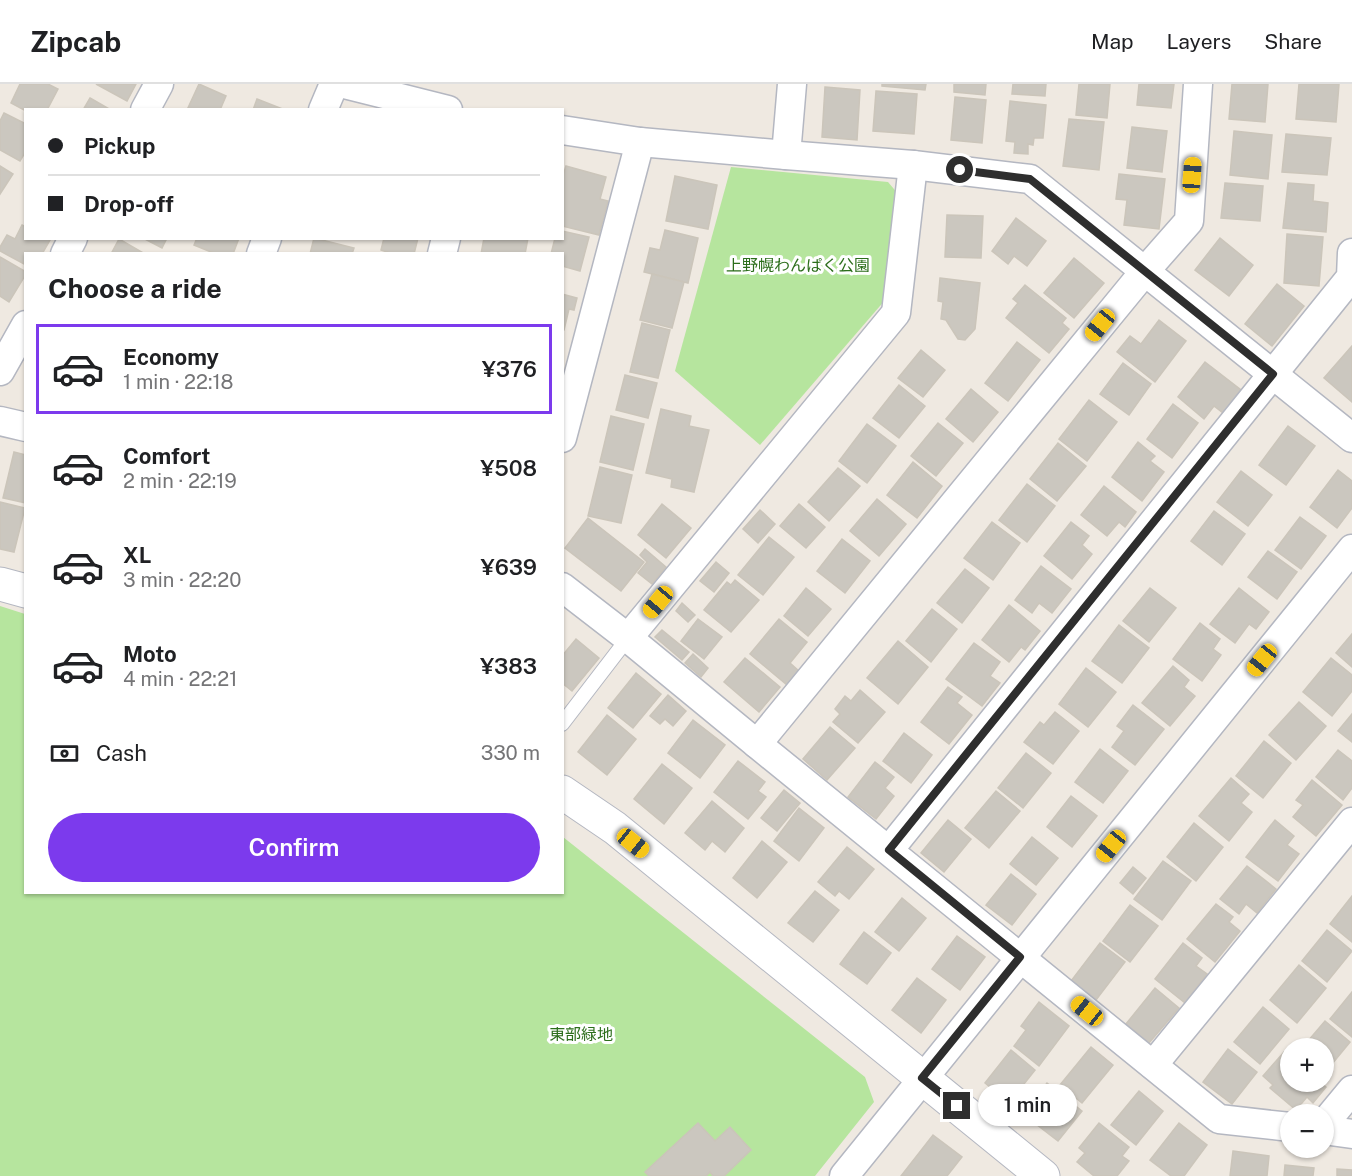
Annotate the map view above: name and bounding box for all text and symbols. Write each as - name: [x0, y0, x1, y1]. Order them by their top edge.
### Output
- text: Zipcab: [30, 25, 121, 58]
- text: Map: [1091, 29, 1134, 54]
- text: Layers: [1167, 29, 1231, 54]
- text: Share: [1264, 29, 1322, 54]
- text: Pickup: [84, 133, 155, 159]
- route start: [946, 156, 973, 183]
- car: [1182, 156, 1202, 194]
- text: Drop-off: [84, 191, 174, 217]
- park label: 上野幌わんぱく公園: [726, 256, 870, 275]
- text: Choose a ride: [48, 272, 222, 304]
- car: [1082, 305, 1118, 345]
- icon: car: [51, 342, 105, 396]
- text: Economy: [123, 344, 219, 370]
- text: ¥376: [482, 356, 537, 382]
- text: 1 min · 22:18: [123, 370, 234, 394]
- icon: car: [51, 441, 105, 495]
- text: Comfort: [123, 443, 210, 469]
- text: ¥508: [480, 455, 537, 481]
- text: 2 min · 22:19: [123, 469, 237, 493]
- icon: car: [51, 540, 105, 594]
- text: XL: [123, 542, 151, 568]
- text: ¥639: [481, 554, 537, 580]
- text: 3 min · 22:20: [123, 568, 241, 592]
- car: [640, 582, 676, 622]
- icon: car: [51, 639, 105, 693]
- car: [1244, 640, 1280, 680]
- text: Moto: [123, 641, 177, 667]
- text: ¥383: [480, 653, 537, 679]
- text: 4 min · 22:21: [123, 667, 237, 691]
- icon: cash: [48, 737, 81, 770]
- text: Cash: [96, 740, 147, 766]
- text: 330 m: [481, 741, 540, 765]
- button: Confirm: [48, 813, 540, 882]
- car: [613, 825, 653, 861]
- car: [1093, 826, 1129, 866]
- car: [1067, 993, 1107, 1029]
- park label: 東部緑地: [549, 1025, 613, 1044]
- map controls: [1280, 1038, 1334, 1158]
- button: +: [1280, 1038, 1334, 1092]
- callout: 1 min: [978, 1085, 1077, 1127]
- route end: [943, 1092, 970, 1119]
- text: 1 min: [1004, 1093, 1051, 1117]
- button: −: [1280, 1104, 1334, 1158]

